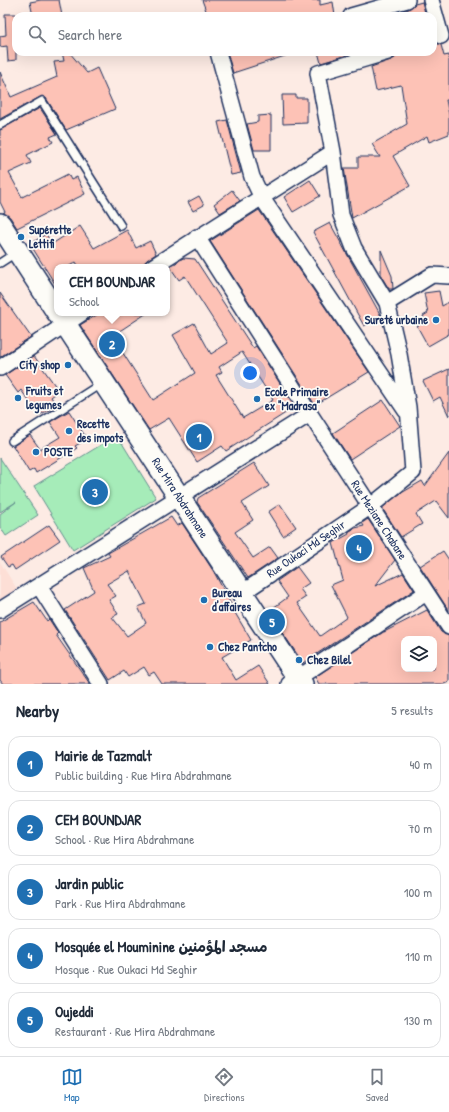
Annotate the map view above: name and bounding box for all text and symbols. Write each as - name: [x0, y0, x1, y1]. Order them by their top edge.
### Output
- search box: [12, 12, 437, 56]
- icon: search: [26, 23, 48, 45]
- text: Search here: [58, 24, 122, 45]
- place label: Supérette Lettifi: [29, 221, 72, 252]
- marker: Supérette Lettifi: [16, 232, 26, 242]
- popup: [54, 264, 170, 316]
- text: CEM BOUNDJAR: [69, 271, 155, 292]
- text: School: [69, 292, 99, 310]
- place label: Sureté urbaine: [365, 311, 428, 328]
- marker: Sureté urbaine: [431, 315, 441, 325]
- pin: 2: [99, 329, 125, 359]
- place label: City shop: [19, 356, 61, 374]
- marker: City shop: [63, 360, 73, 370]
- your location: [240, 363, 260, 383]
- place label: Fruits et legumes: [25, 382, 64, 414]
- place label: Ecole Primaire ex "Madrasa": [264, 383, 329, 414]
- marker: Fruits et legumes: [13, 393, 23, 403]
- marker: Ecole Primaire ex "Madrasa": [252, 394, 262, 404]
- place label: Recette des impots: [77, 415, 124, 447]
- pin: 1: [186, 422, 212, 452]
- marker: Recette des impots: [64, 426, 74, 436]
- place label: POSTE: [44, 443, 74, 460]
- marker: POSTE: [31, 447, 41, 457]
- street label: Rue Mira Abdrahmane: [148, 454, 213, 541]
- pin: 3: [82, 477, 108, 507]
- street label: Rue Meziane Chabane: [347, 477, 412, 563]
- street label: Rue Oukaci Md Seghir: [263, 516, 349, 581]
- pin: 4: [346, 533, 372, 563]
- place label: Bureau d'affaires: [212, 584, 251, 615]
- marker: Bureau d'affaires: [199, 595, 209, 605]
- pin: 5: [259, 607, 285, 637]
- map controls: [401, 636, 437, 672]
- button: layers: [401, 636, 437, 672]
- place label: Chez Pantcho: [218, 638, 277, 655]
- marker: Chez Pantcho: [205, 642, 215, 652]
- place label: Chez Bilel: [307, 651, 352, 668]
- marker: Chez Bilel: [294, 655, 304, 665]
- text: Nearby: [16, 699, 59, 722]
- text: 5 results: [391, 701, 433, 719]
- text: Mairie de Tazmalt: [55, 745, 152, 766]
- text: 1: [28, 755, 32, 773]
- text: 40 m: [409, 755, 432, 773]
- text: Public building · Rue Mira Abdrahmane: [55, 766, 232, 784]
- text: CEM BOUNDJAR: [55, 809, 141, 830]
- text: 2: [27, 819, 33, 837]
- text: 70 m: [408, 819, 432, 837]
- text: School · Rue Mira Abdrahmane: [55, 830, 194, 848]
- text: Jardin public: [55, 873, 123, 894]
- text: 3: [27, 883, 33, 901]
- text: 100 m: [404, 883, 432, 901]
- text: Park · Rue Mira Abdrahmane: [55, 894, 186, 912]
- text: Mosquée el Mouminine مسجد المؤمنين: [55, 936, 268, 957]
- text: 4: [28, 947, 32, 965]
- text: 110 m: [405, 947, 432, 965]
- text: Mosque · Rue Oukaci Md Seghir: [55, 960, 197, 978]
- text: Oujeddi: [55, 1001, 94, 1022]
- text: 5: [27, 1011, 33, 1029]
- text: 130 m: [404, 1011, 432, 1029]
- text: Restaurant · Rue Mira Abdrahmane: [55, 1022, 215, 1040]
- tab: Map: [61, 1066, 83, 1104]
- tab: Directions: [204, 1066, 245, 1104]
- tab: Saved: [366, 1066, 388, 1104]

